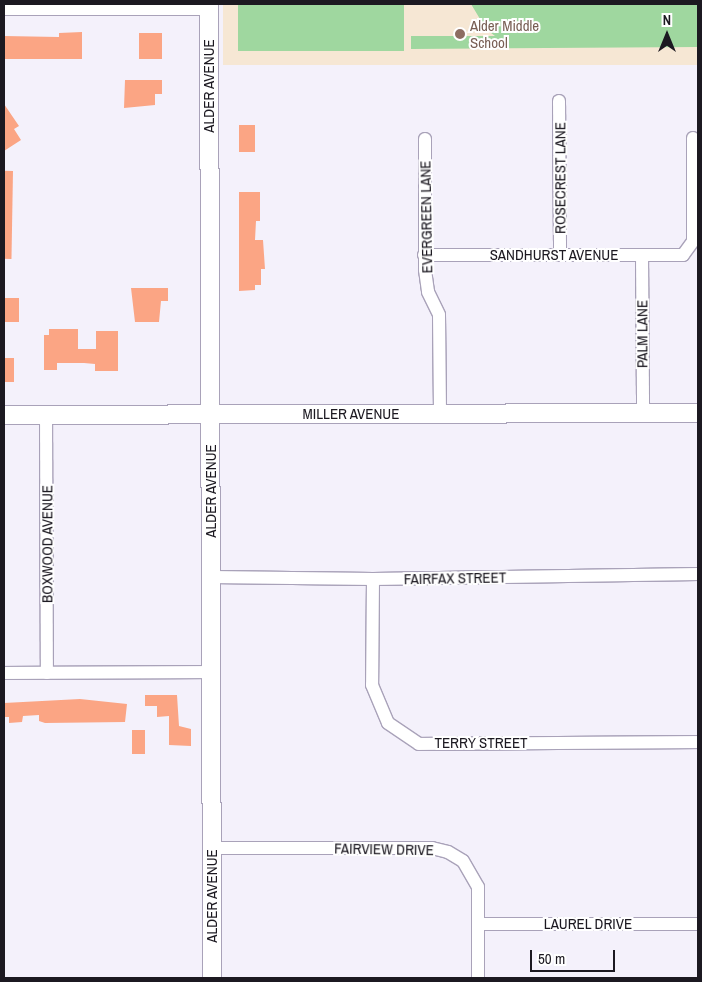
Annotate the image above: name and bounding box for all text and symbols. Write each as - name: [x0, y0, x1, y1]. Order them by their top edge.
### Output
- north arrow: [642, 10, 692, 60]
- text: N: [663, 11, 671, 29]
- place label: Alder Middle School: [470, 16, 539, 51]
- marker: Alder Middle School: [454, 28, 466, 40]
- street label: ALDER AVENUE: [200, 39, 218, 133]
- street label: ROSECREST LANE: [551, 122, 569, 234]
- street label: EVERGREEN LANE: [416, 160, 436, 274]
- street label: SANDHURST AVENUE: [489, 246, 619, 264]
- street label: PALM LANE: [633, 300, 651, 368]
- street label: MILLER AVENUE: [302, 405, 400, 423]
- street label: ALDER AVENUE: [202, 444, 220, 538]
- street label: BOXWOOD AVENUE: [38, 485, 56, 603]
- street label: FAIRFAX STREET: [404, 568, 506, 588]
- street label: TERRY STREET: [434, 734, 528, 752]
- street label: FAIRVIEW DRIVE: [334, 839, 434, 859]
- street label: ALDER AVENUE: [203, 849, 221, 943]
- street label: LAUREL DRIVE: [544, 915, 632, 933]
- scale bar: [532, 940, 617, 972]
- text: 50 m: [538, 948, 565, 969]

